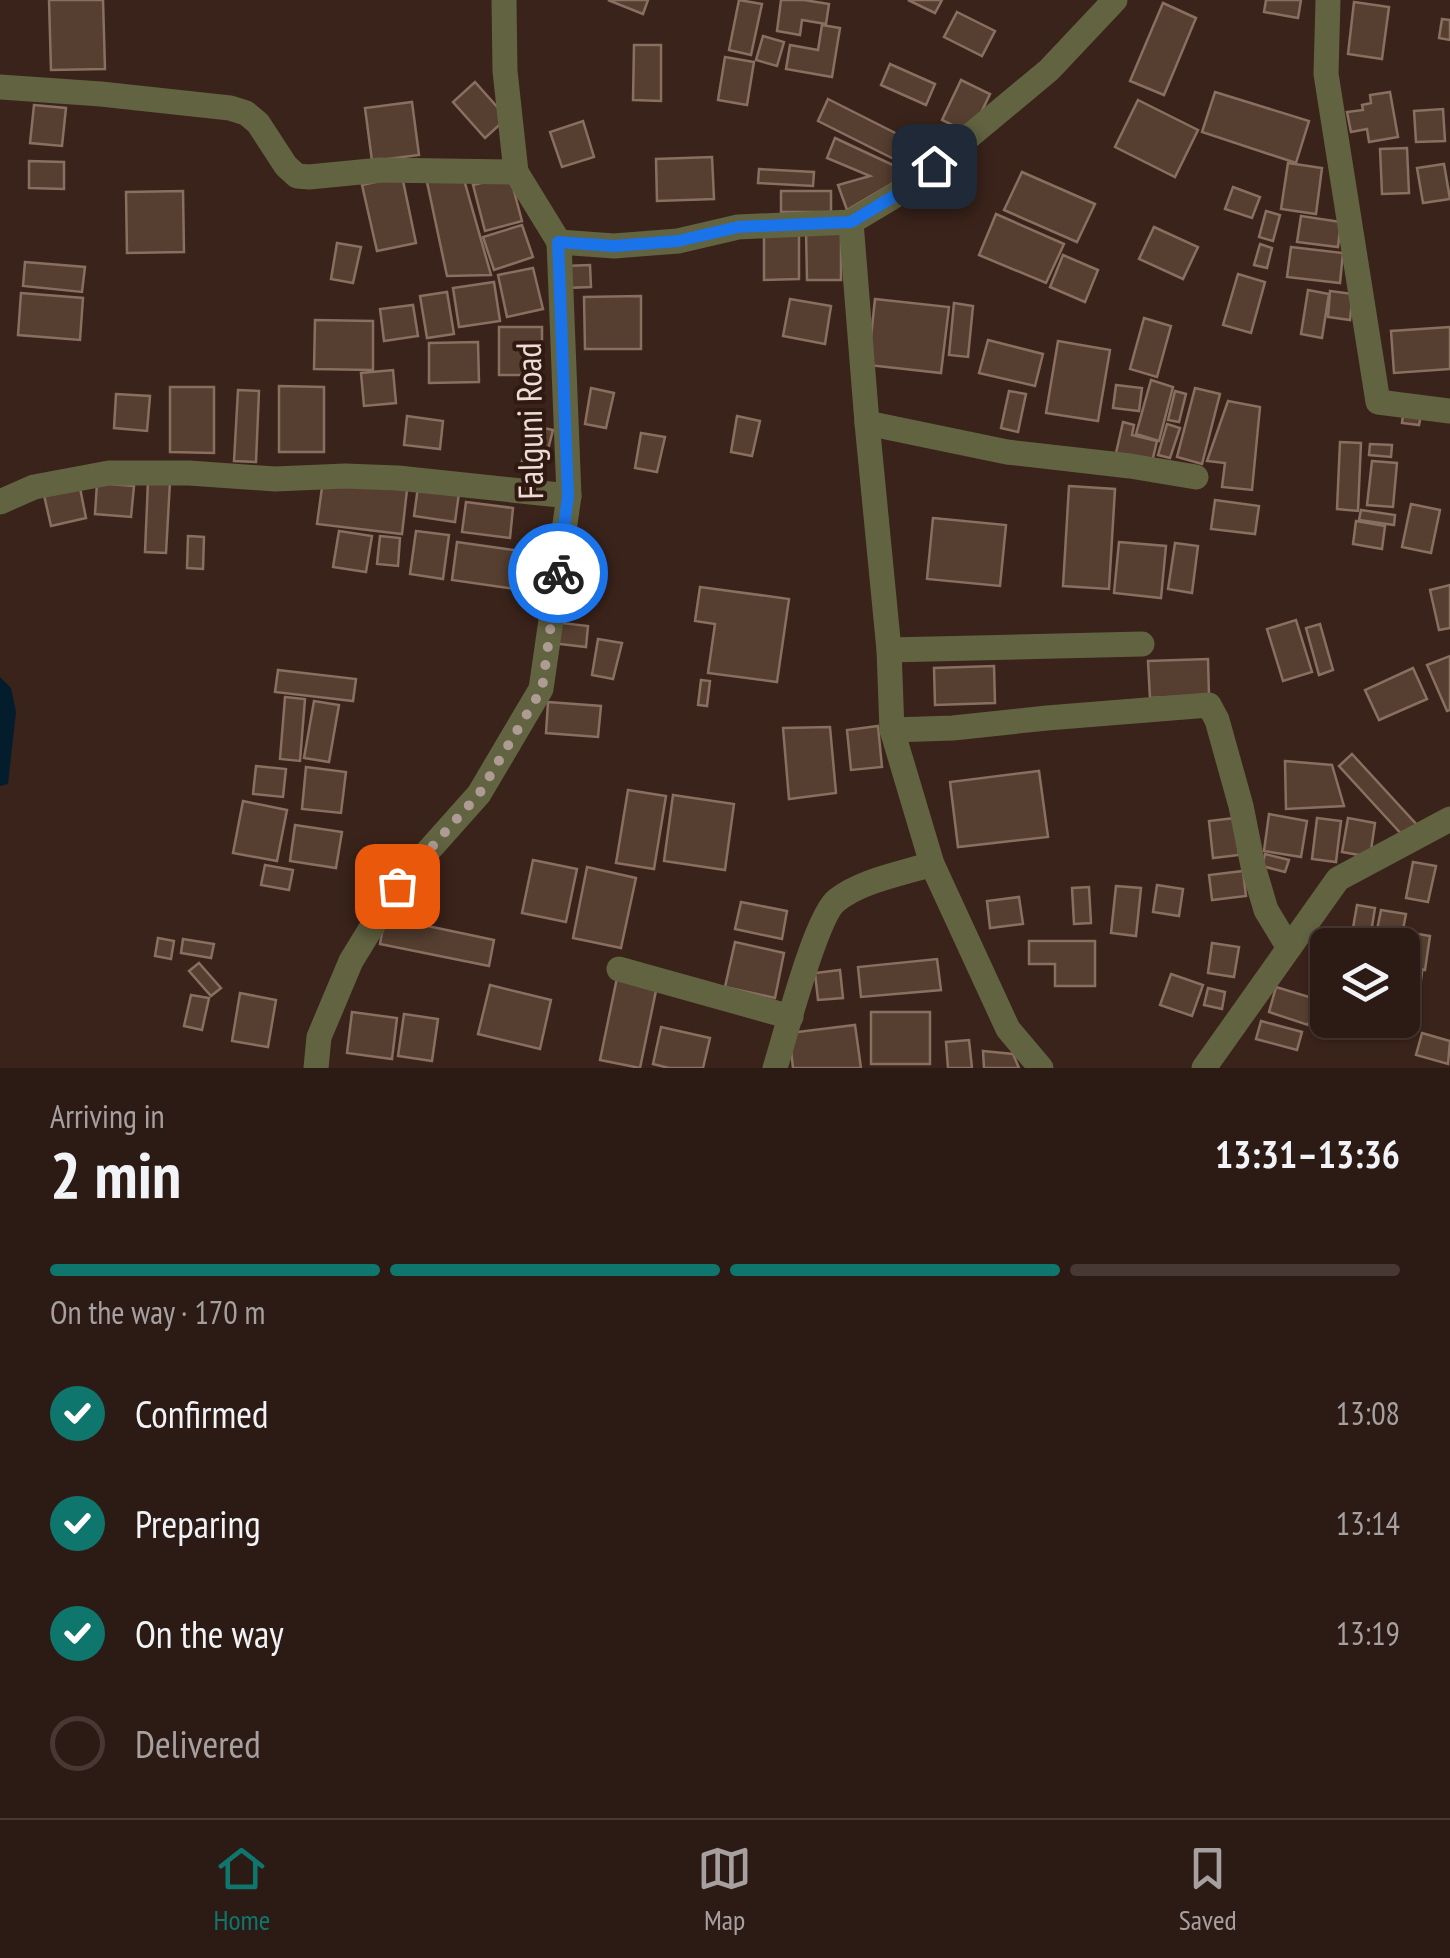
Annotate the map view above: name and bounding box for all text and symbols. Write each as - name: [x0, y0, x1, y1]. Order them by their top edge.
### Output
- pin: [892, 124, 977, 209]
- icon: home: [907, 139, 962, 194]
- street label: Falguni Road: [505, 342, 553, 500]
- courier: [508, 523, 608, 623]
- icon: bike: [531, 546, 586, 601]
- pin: [355, 844, 440, 929]
- icon: bag: [370, 859, 425, 914]
- map controls: [1310, 928, 1420, 1038]
- button: layers: [1310, 928, 1420, 1038]
- text: Arriving in: [50, 1095, 165, 1137]
- text: 13:31–13:36: [1215, 1129, 1400, 1178]
- text: 2 min: [50, 1132, 181, 1216]
- text: On the way · 170 m: [50, 1291, 265, 1333]
- icon: check: [50, 1386, 105, 1441]
- text: Confirmed: [135, 1389, 268, 1438]
- text: 13:08: [1336, 1392, 1400, 1434]
- icon: check: [50, 1496, 105, 1551]
- text: Preparing: [135, 1499, 261, 1548]
- text: 13:14: [1336, 1502, 1400, 1544]
- icon: check: [50, 1606, 105, 1661]
- text: On the way: [135, 1609, 283, 1658]
- text: 13:19: [1336, 1612, 1400, 1654]
- text: Delivered: [135, 1719, 261, 1768]
- tab: Home: [213, 1841, 270, 1938]
- tab: Map: [697, 1841, 752, 1938]
- tab: Saved: [1179, 1841, 1237, 1938]

